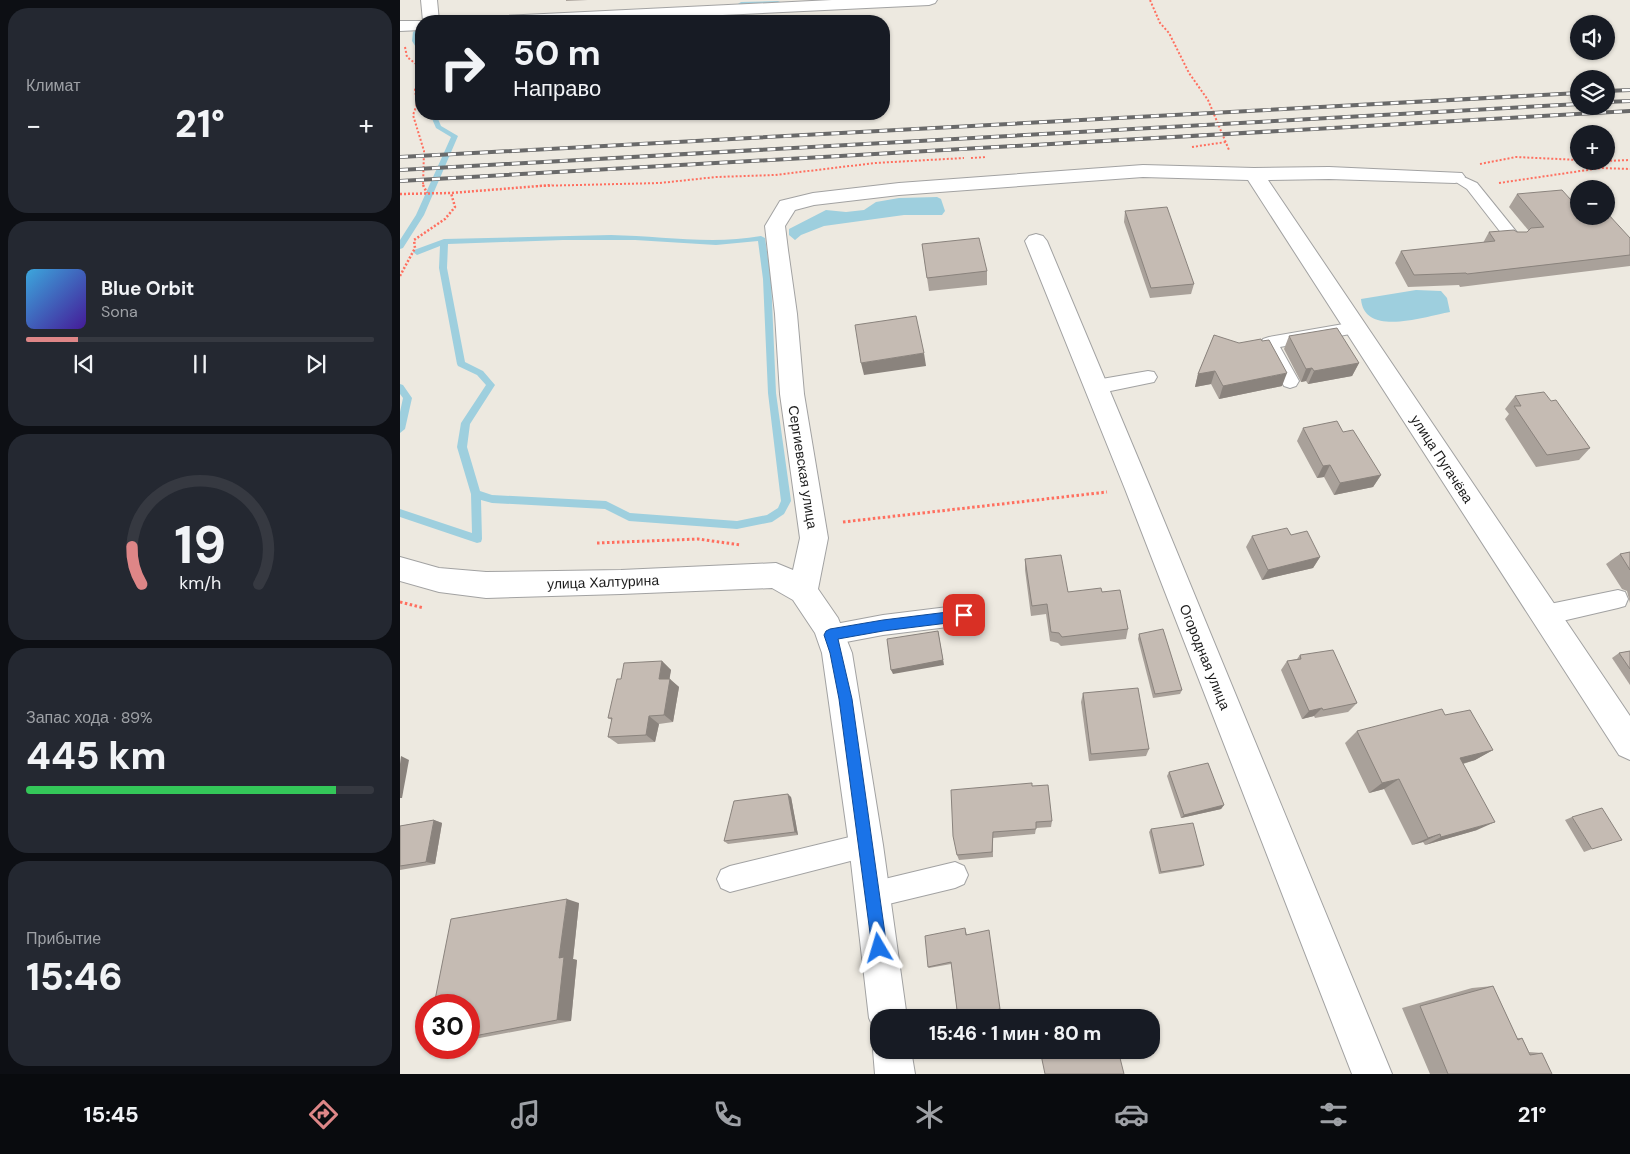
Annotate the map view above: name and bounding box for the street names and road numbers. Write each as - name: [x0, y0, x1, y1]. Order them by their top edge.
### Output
- street label: Сергиевская улица: [784, 404, 822, 530]
- street label: улица Пугачёва: [1407, 411, 1477, 507]
- street label: улица Халтурина: [547, 571, 660, 593]
- street label: Огородная улица: [1176, 602, 1234, 713]

